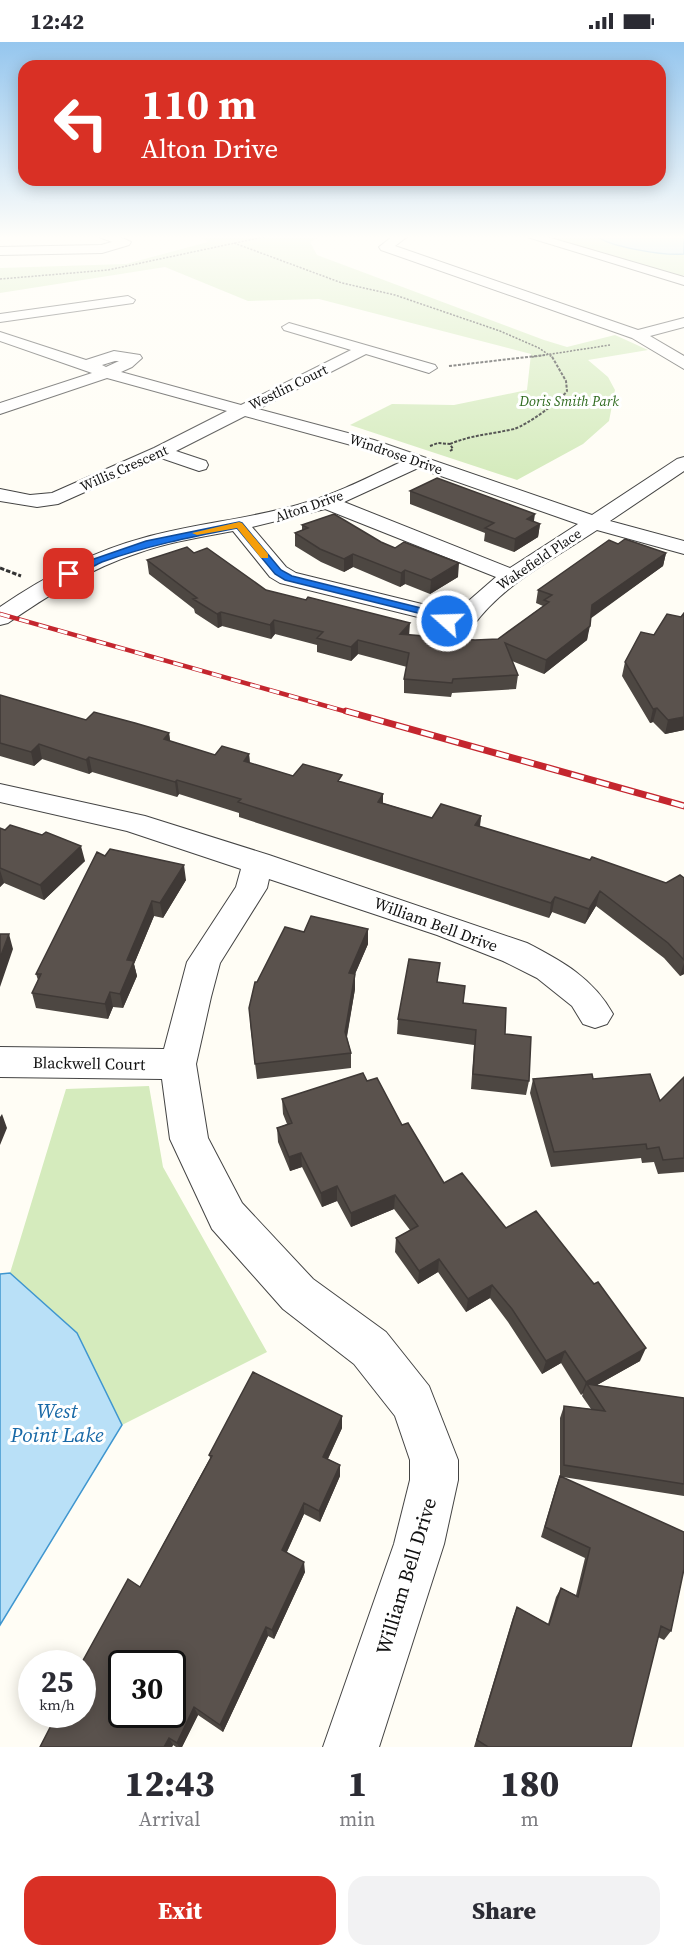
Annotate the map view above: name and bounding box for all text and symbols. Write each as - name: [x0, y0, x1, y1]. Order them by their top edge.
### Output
- text: 12:42: [30, 6, 84, 36]
- text: 110 m: [141, 75, 256, 133]
- icon: left: [42, 84, 120, 162]
- text: Alton Drive: [141, 130, 278, 167]
- street label: Westlin Court: [245, 359, 331, 415]
- park label: Doris Smith Park: [518, 391, 619, 411]
- street label: Windrose Drive: [347, 429, 445, 479]
- street label: Willis Crescent: [77, 440, 171, 496]
- street label: Alton Drive: [272, 485, 346, 527]
- street label: Wakefield Place: [493, 523, 585, 595]
- pin: [43, 548, 94, 599]
- icon: arrive: [52, 557, 85, 590]
- position arrow: [415, 589, 479, 653]
- street label: William Bell Drive: [371, 891, 501, 957]
- street label: Blackwell Court: [33, 1051, 146, 1075]
- water label: West Point Lake: [9, 1396, 104, 1449]
- street label: William Bell Drive: [369, 1494, 443, 1658]
- speed limit sign: 30: [108, 1650, 186, 1728]
- text: 25: [41, 1661, 73, 1702]
- text: km/h: [39, 1694, 75, 1715]
- text: 12:43: [125, 1759, 215, 1808]
- text: 1: [347, 1759, 367, 1808]
- text: 180: [500, 1759, 559, 1808]
- text: Arrival: [139, 1805, 201, 1833]
- text: min: [339, 1805, 375, 1833]
- text: m: [521, 1805, 539, 1833]
- button: Exit: [24, 1876, 336, 1945]
- button: Share: [348, 1876, 660, 1945]

